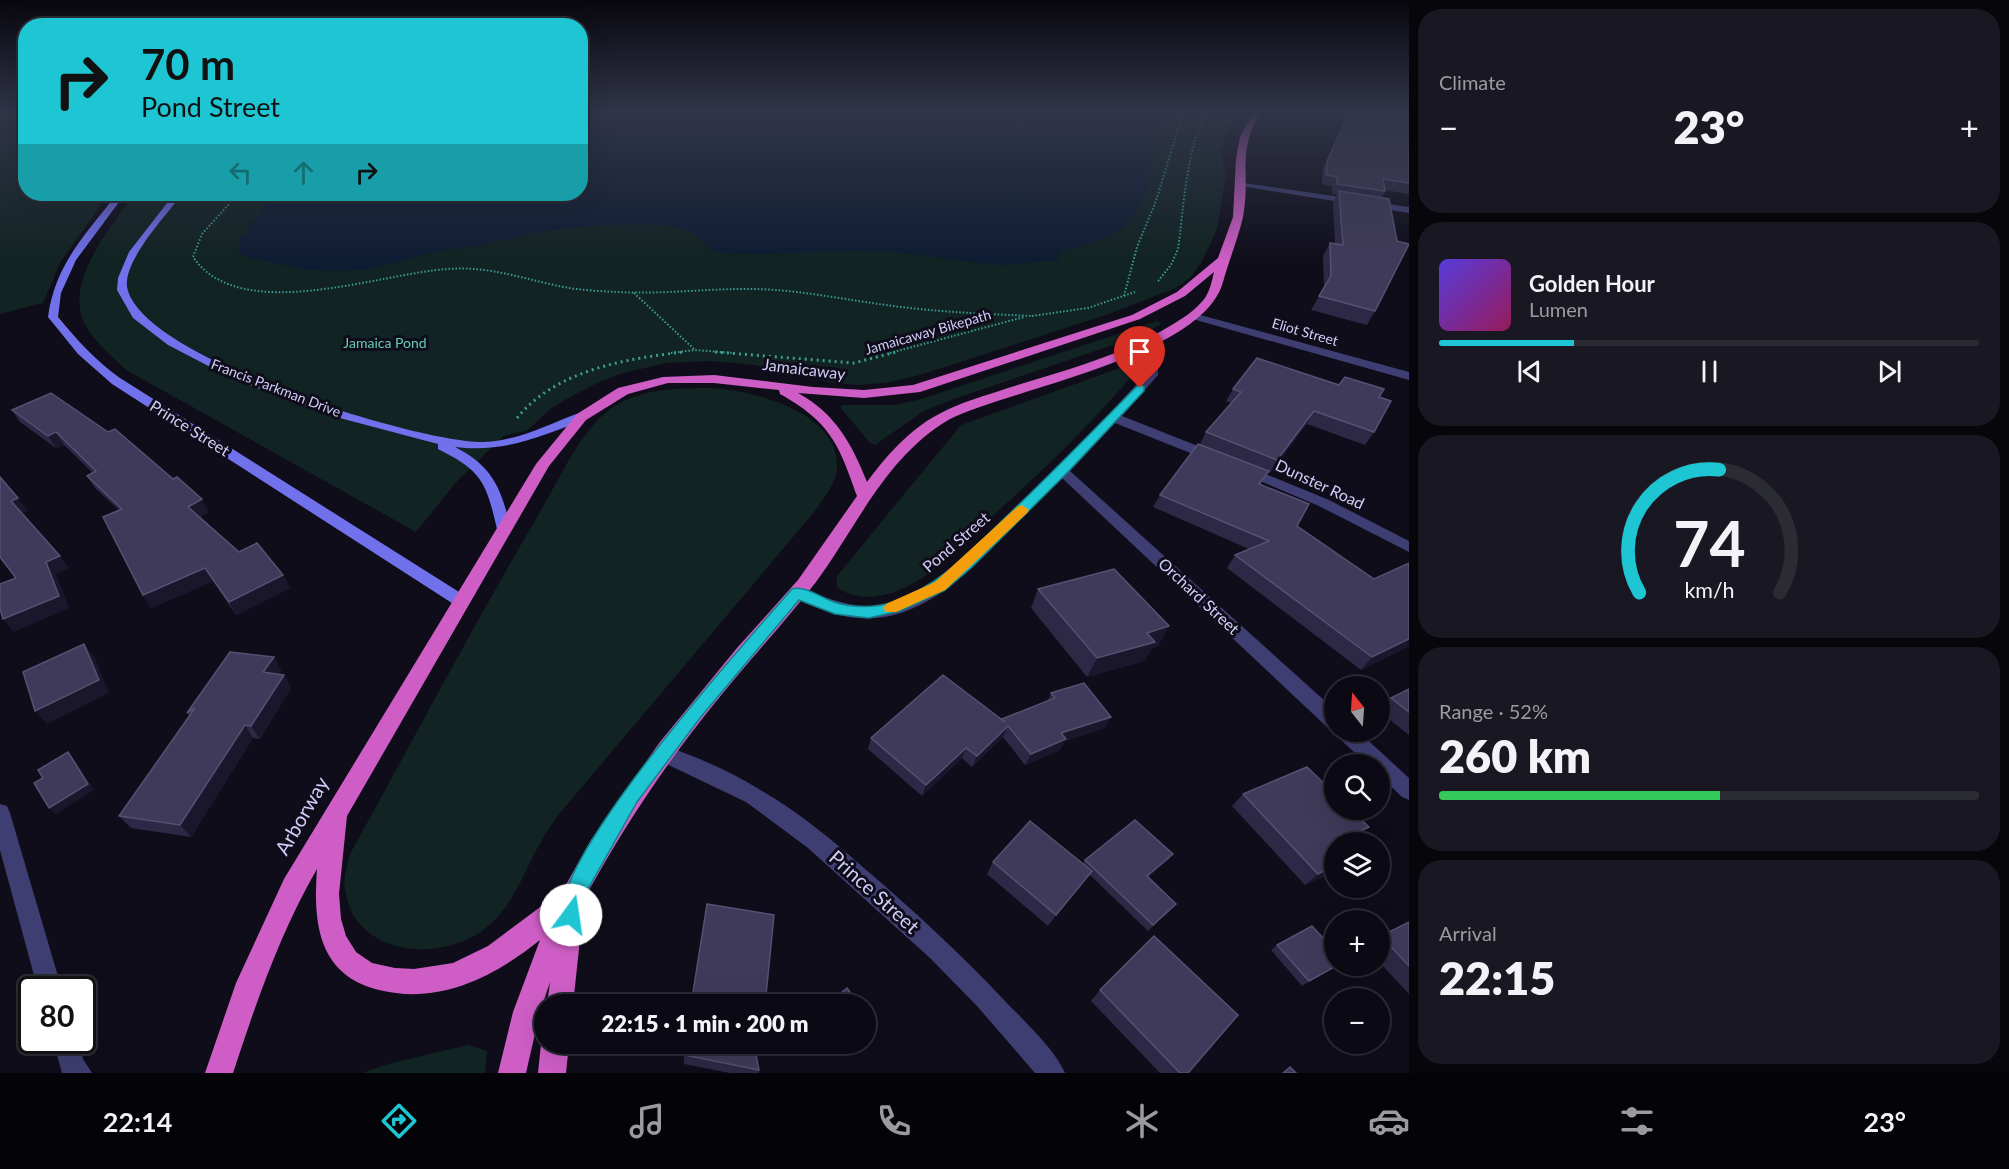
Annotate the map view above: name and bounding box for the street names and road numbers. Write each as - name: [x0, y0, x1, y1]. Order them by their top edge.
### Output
- street label: Jamaicaway Bikepath: [863, 305, 993, 358]
- street label: Eliot Street: [1270, 314, 1340, 349]
- street label: Jamaicaway: [762, 354, 847, 383]
- street label: Francis Parkman Drive: [209, 355, 343, 420]
- street label: Prince Street: [147, 396, 234, 460]
- street label: Dunster Road: [1273, 455, 1368, 512]
- street label: Pond Street: [918, 507, 993, 576]
- street label: Orchard Street: [1155, 553, 1244, 638]
- street label: Arborway: [269, 772, 333, 859]
- street label: Prince Street: [825, 845, 925, 938]

